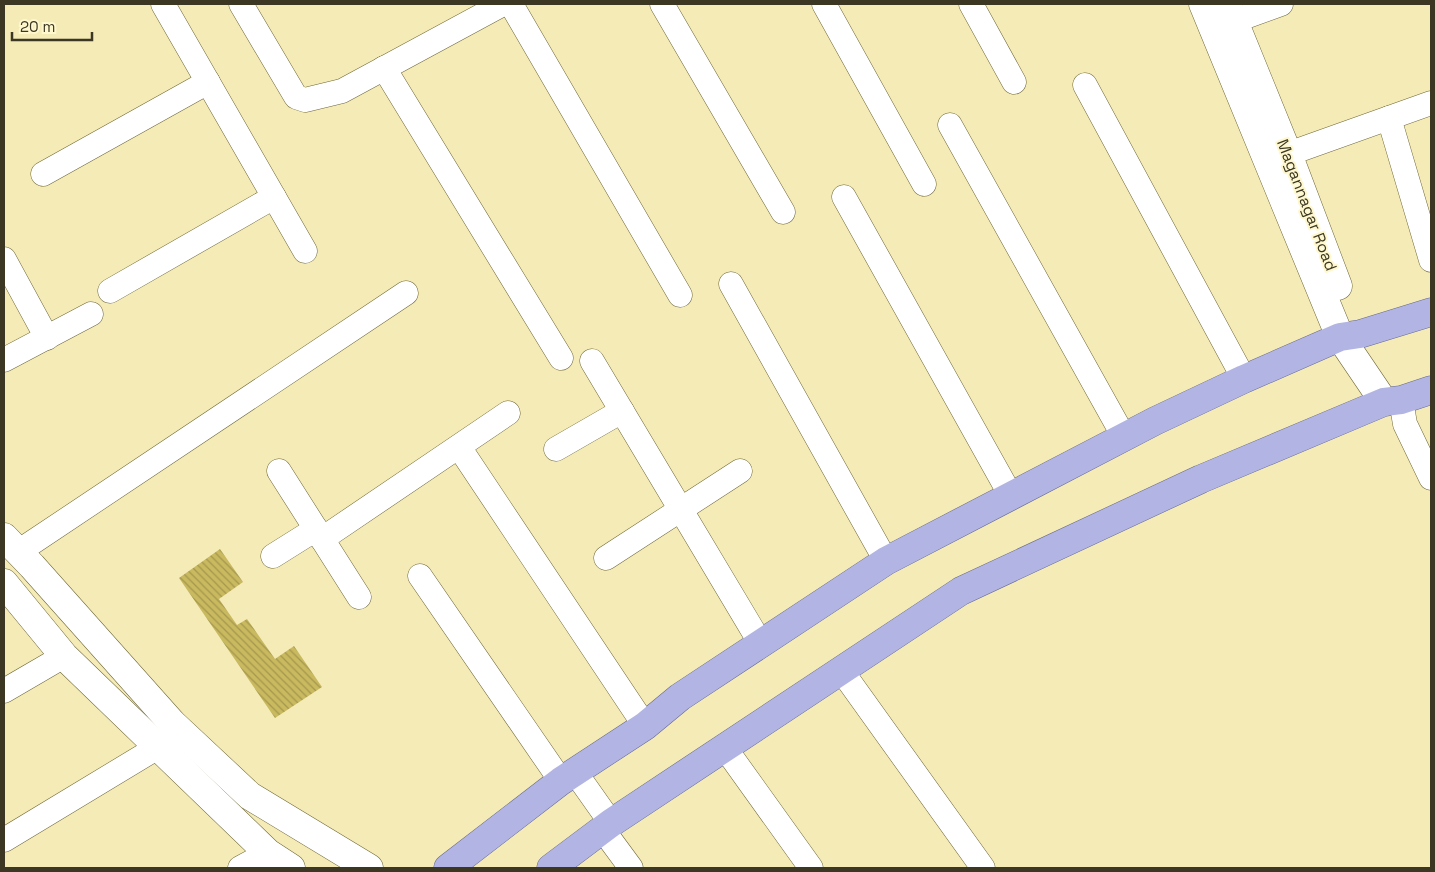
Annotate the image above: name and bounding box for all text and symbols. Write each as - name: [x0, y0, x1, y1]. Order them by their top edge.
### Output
- scale bar: [12, 10, 92, 42]
- text: 20 m: [20, 17, 55, 36]
- street label: Magannagar Road: [1272, 136, 1342, 274]

